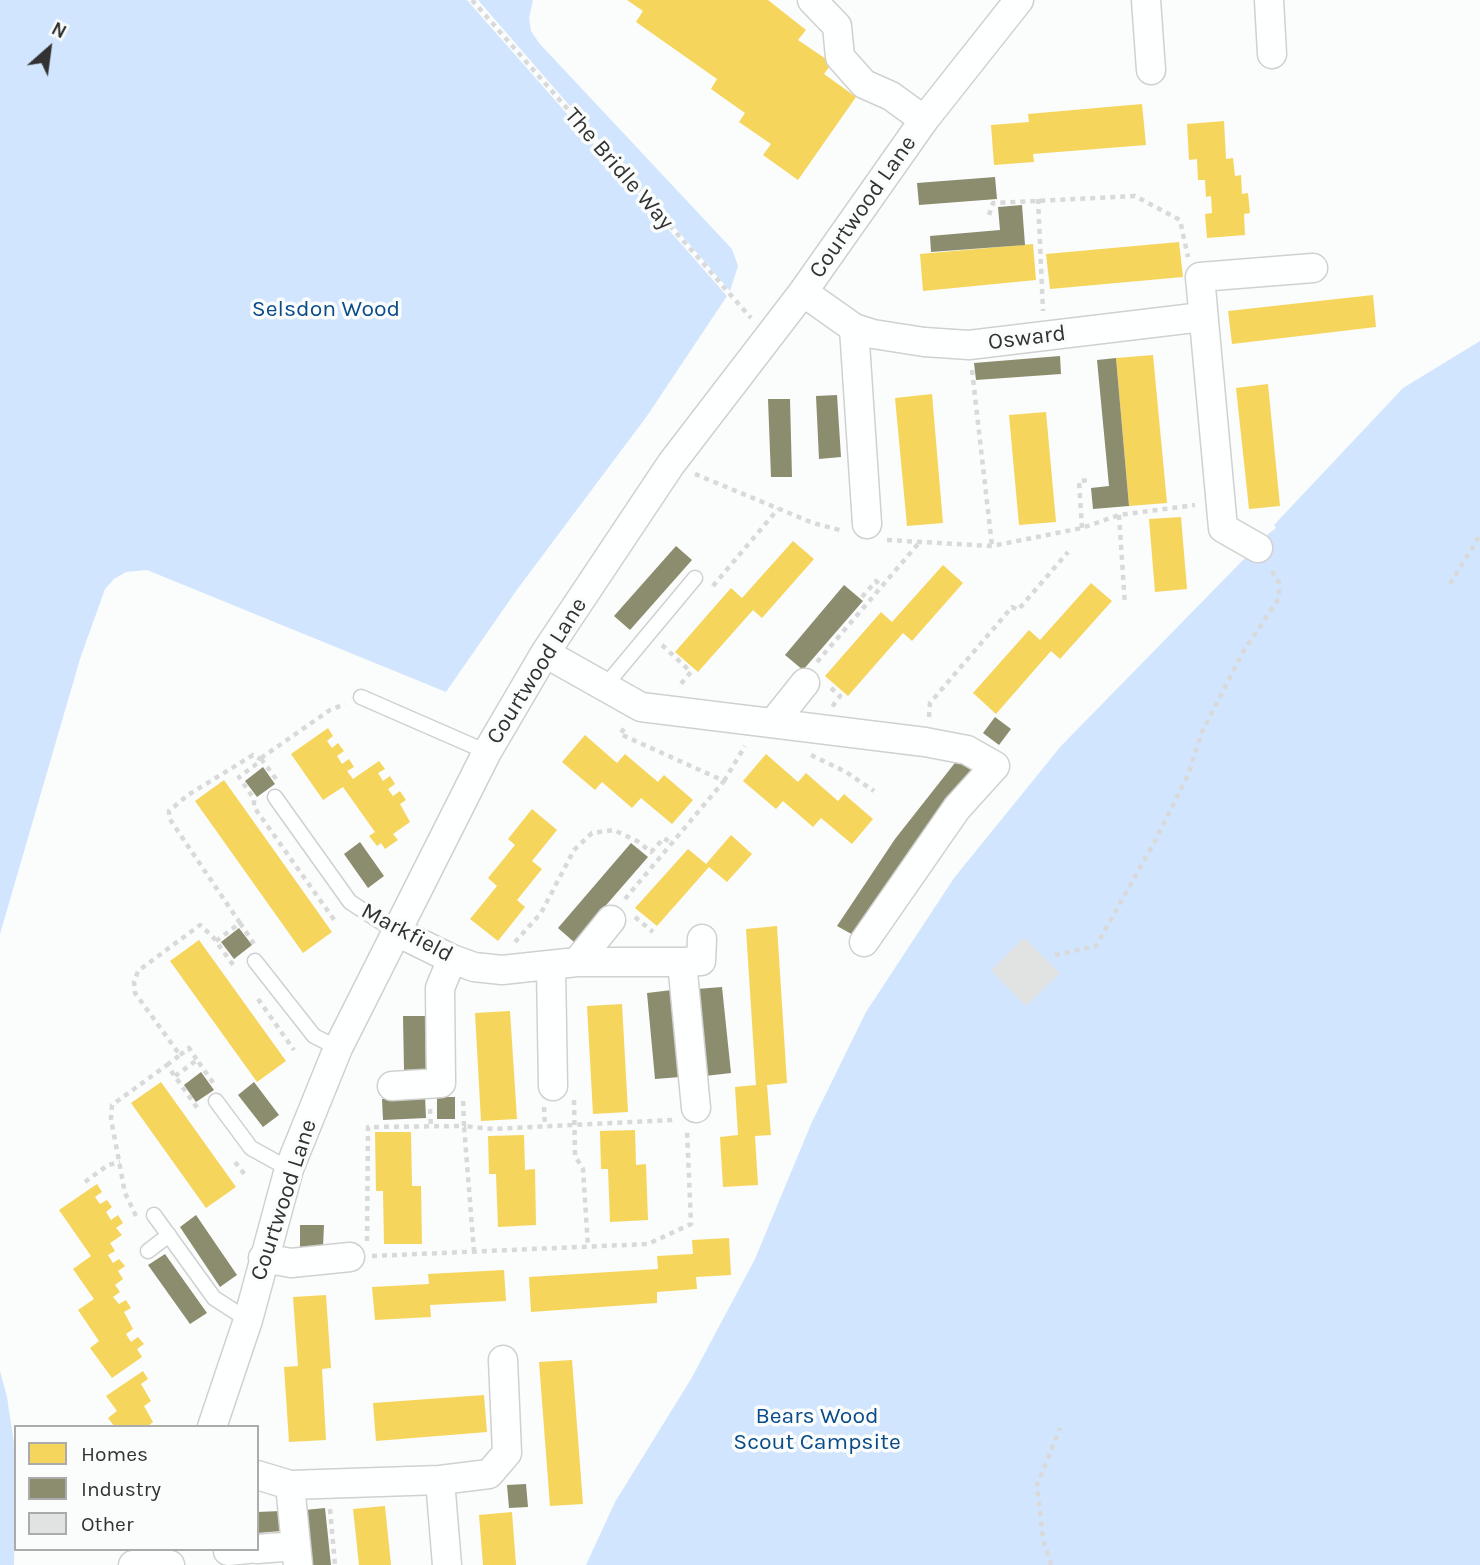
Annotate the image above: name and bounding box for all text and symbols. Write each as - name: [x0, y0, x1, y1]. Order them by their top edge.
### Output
- north arrow: [14, 14, 84, 84]
- text: N: [48, 18, 70, 43]
- street label: The Bridle Way: [559, 102, 679, 236]
- street label: Courtwood Lane: [804, 130, 922, 284]
- park label: Selsdon Wood: [252, 295, 400, 323]
- street label: Osward: [987, 320, 1067, 356]
- street label: Courtwood Lane: [481, 593, 593, 749]
- street label: Markfield: [356, 897, 458, 969]
- street label: Courtwood Lane: [245, 1116, 323, 1284]
- park label: Bears Wood Scout Campsite: [733, 1402, 901, 1456]
- legend: [14, 1425, 259, 1551]
- text: Homes: [81, 1442, 148, 1466]
- text: Industry: [81, 1477, 161, 1501]
- text: Other: [81, 1512, 134, 1536]

